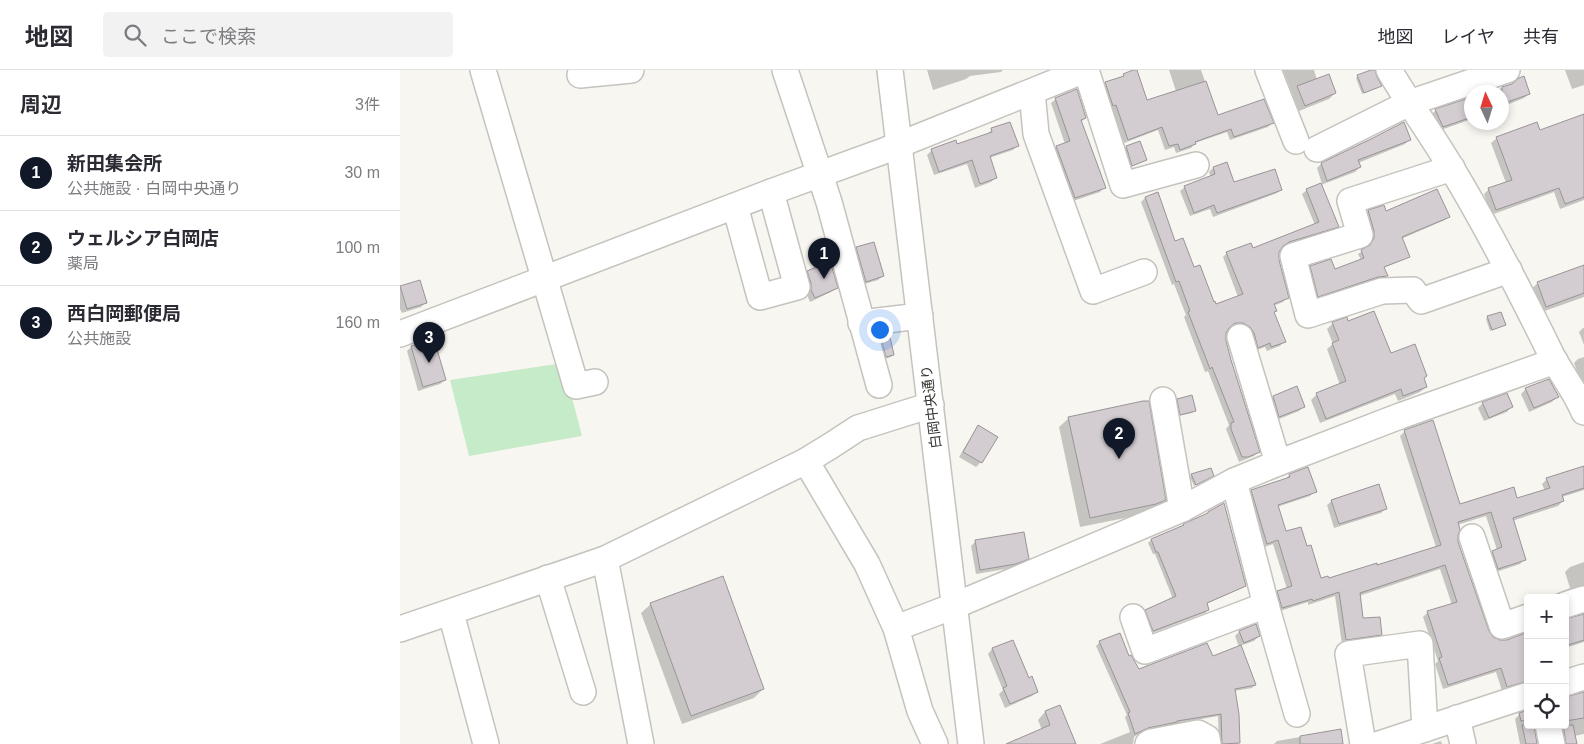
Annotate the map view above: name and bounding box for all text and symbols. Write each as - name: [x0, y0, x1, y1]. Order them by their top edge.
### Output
- search box: [103, 12, 453, 57]
- icon: search: [121, 21, 149, 49]
- text: 地図: [25, 23, 73, 50]
- text: ここで検索: [161, 26, 256, 47]
- text: 地図: [1378, 27, 1414, 47]
- text: レイヤ: [1442, 27, 1495, 47]
- text: 共有: [1523, 27, 1559, 47]
- north arrow: [1464, 85, 1509, 130]
- text: 周辺: [20, 93, 62, 116]
- text: 3件: [355, 96, 380, 113]
- text: 新田集会所: [67, 153, 162, 174]
- text: 1: [32, 164, 40, 181]
- text: 30 m: [344, 164, 380, 181]
- text: 公共施設 · 白岡中央通り: [67, 180, 241, 197]
- text: ウェルシア白岡店: [67, 228, 219, 249]
- pin: 1: [808, 238, 840, 279]
- text: 2: [32, 239, 40, 256]
- text: 100 m: [336, 239, 380, 256]
- text: 薬局: [67, 255, 99, 272]
- text: 西白岡郵便局: [67, 303, 181, 324]
- text: 3: [32, 314, 40, 331]
- text: 160 m: [336, 314, 380, 331]
- your location: [867, 317, 893, 343]
- pin: 3: [413, 322, 445, 363]
- text: 公共施設: [67, 330, 131, 347]
- street label: 白岡中央通り: [918, 364, 944, 450]
- pin: 2: [1103, 418, 1135, 459]
- map controls: [1524, 594, 1569, 729]
- button: +: [1524, 594, 1569, 639]
- button: −: [1524, 639, 1569, 684]
- button: locate: [1524, 684, 1569, 729]

